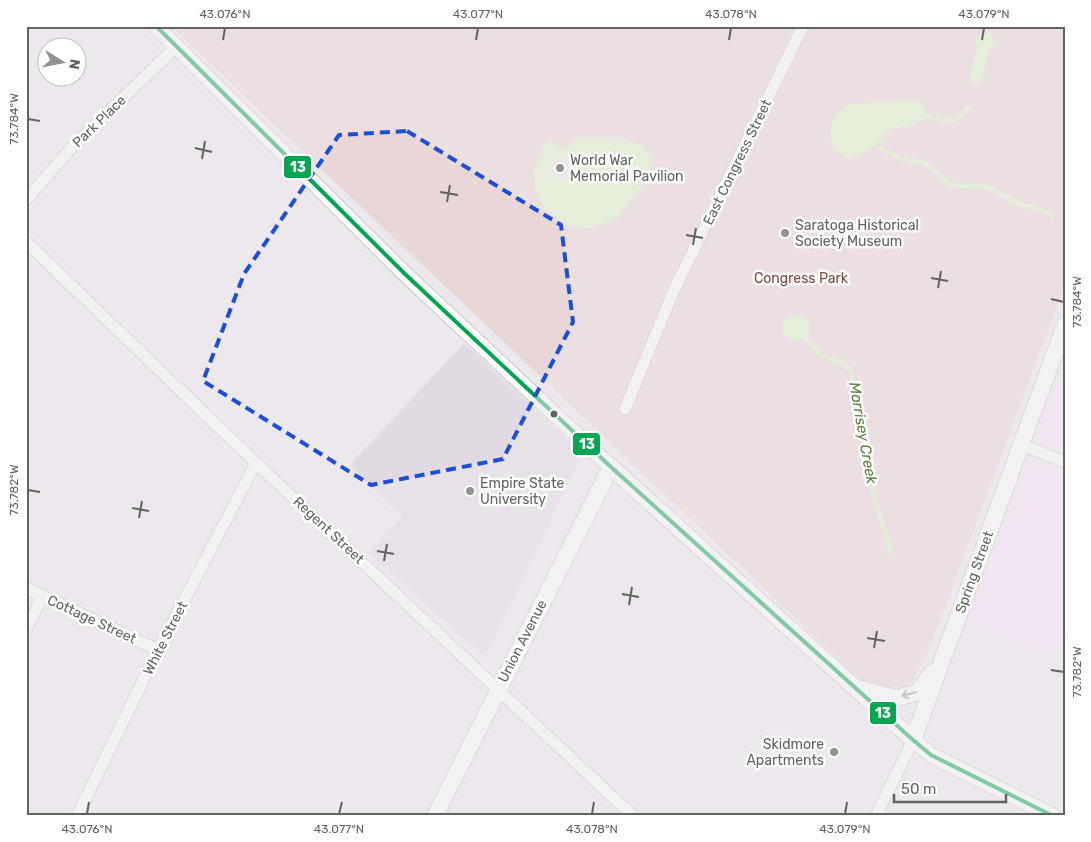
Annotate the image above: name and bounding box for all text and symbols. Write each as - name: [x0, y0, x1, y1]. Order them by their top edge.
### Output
- text: 43.076°N: [199, 7, 251, 21]
- text: 43.077°N: [453, 7, 503, 21]
- text: 43.078°N: [705, 7, 757, 21]
- text: 43.079°N: [958, 7, 1010, 21]
- north arrow: [38, 38, 88, 88]
- text: N: [65, 58, 84, 71]
- street label: Park Place: [69, 91, 130, 151]
- text: 73.784°W: [7, 93, 21, 145]
- street label: East Congress Street: [700, 96, 775, 228]
- place label: World War Memorial Pavilion: [570, 152, 684, 185]
- line badge: 13: [283, 155, 312, 179]
- text: 13: [290, 159, 306, 176]
- marker: World War Memorial Pavilion: [554, 162, 566, 174]
- place label: Saratoga Historical Society Museum: [795, 217, 919, 250]
- marker: Saratoga Historical Society Museum: [779, 227, 791, 239]
- park label: Congress Park: [754, 270, 849, 287]
- text: 73.784°W: [1070, 276, 1084, 328]
- water label: Morrisey Creek: [845, 381, 881, 486]
- unlabelled marker: [549, 409, 559, 419]
- line badge: 13: [572, 432, 601, 456]
- text: 13: [579, 436, 595, 453]
- text: 73.782°W: [7, 464, 21, 516]
- place label: Empire State University: [480, 475, 564, 508]
- marker: Empire State University: [464, 485, 476, 497]
- street label: Regent Street: [290, 493, 368, 568]
- street label: Spring Street: [952, 528, 997, 616]
- street label: Cottage Street: [45, 591, 139, 648]
- street label: Union Avenue: [494, 597, 551, 685]
- street label: White Street: [140, 598, 191, 678]
- text: 73.782°W: [1070, 646, 1084, 698]
- one-way arrow: [901, 690, 917, 700]
- line badge: 13: [869, 701, 897, 725]
- text: 13: [875, 705, 891, 722]
- place label: Skidmore Apartments: [746, 736, 824, 769]
- marker: Skidmore Apartments: [828, 746, 840, 758]
- scale bar: [894, 772, 1006, 804]
- text: 50 m: [901, 780, 936, 798]
- text: 43.076°N: [61, 822, 113, 836]
- text: 43.077°N: [314, 822, 364, 836]
- text: 43.078°N: [566, 822, 618, 836]
- text: 43.079°N: [819, 822, 871, 836]

